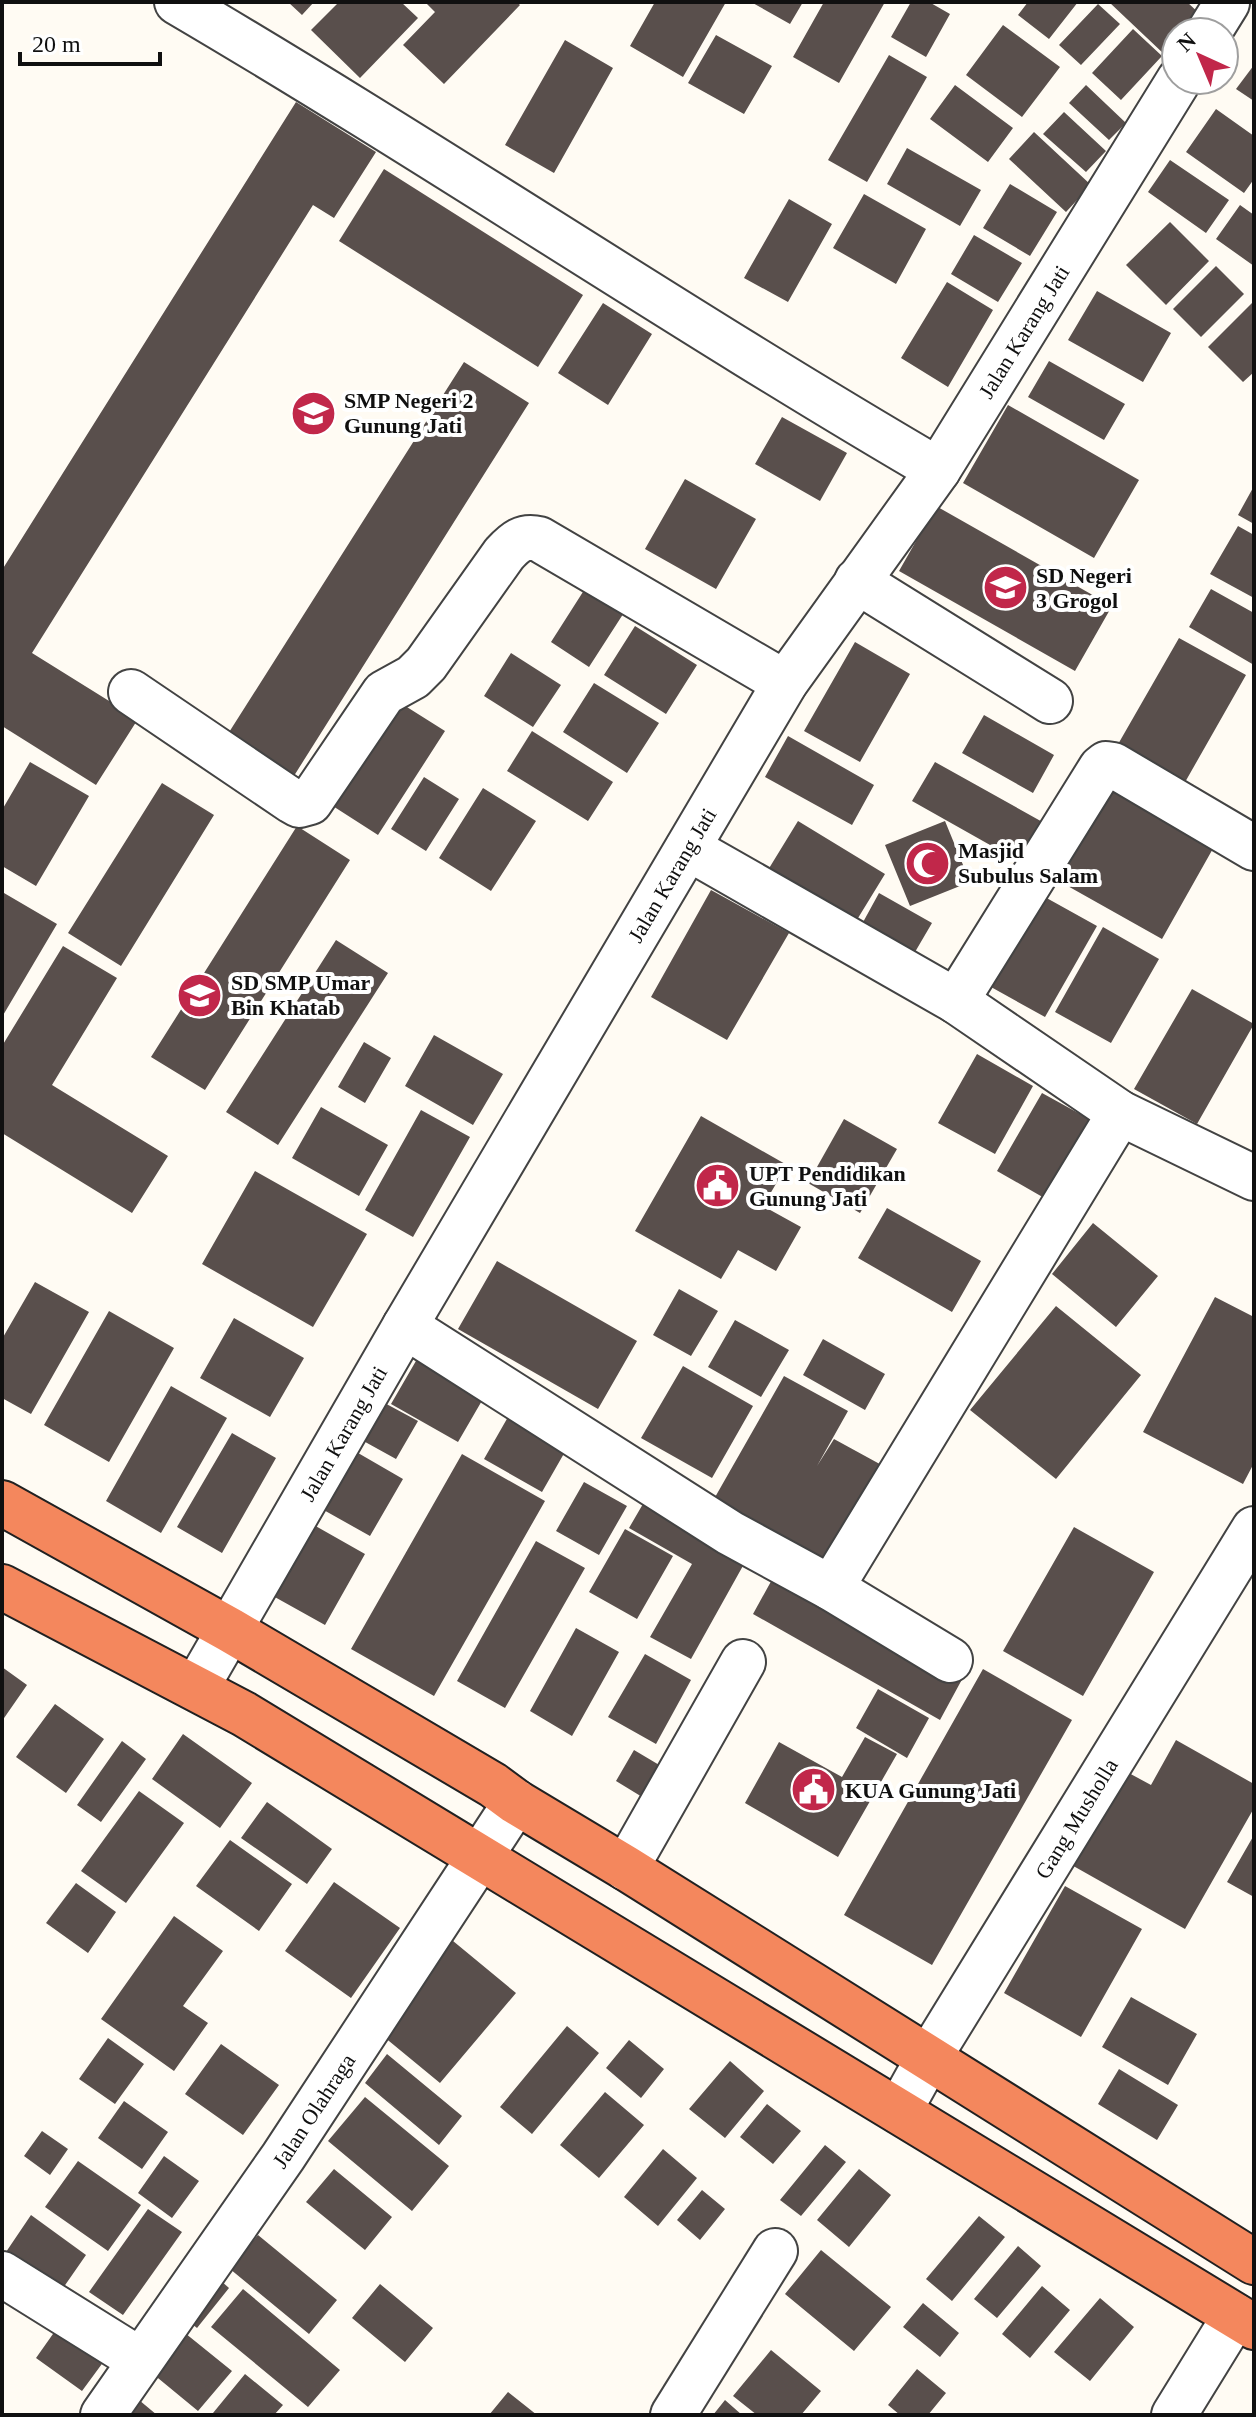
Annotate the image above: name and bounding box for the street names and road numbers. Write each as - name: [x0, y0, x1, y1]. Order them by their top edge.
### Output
- street label: Jalan Karang Jati: [973, 260, 1074, 402]
- street label: Jalan Karang Jati: [622, 803, 721, 946]
- street label: Jalan Karang Jati: [294, 1362, 392, 1505]
- street label: Gang Musholla: [1030, 1754, 1122, 1883]
- street label: Jalan Olahraga: [267, 2049, 360, 2173]

